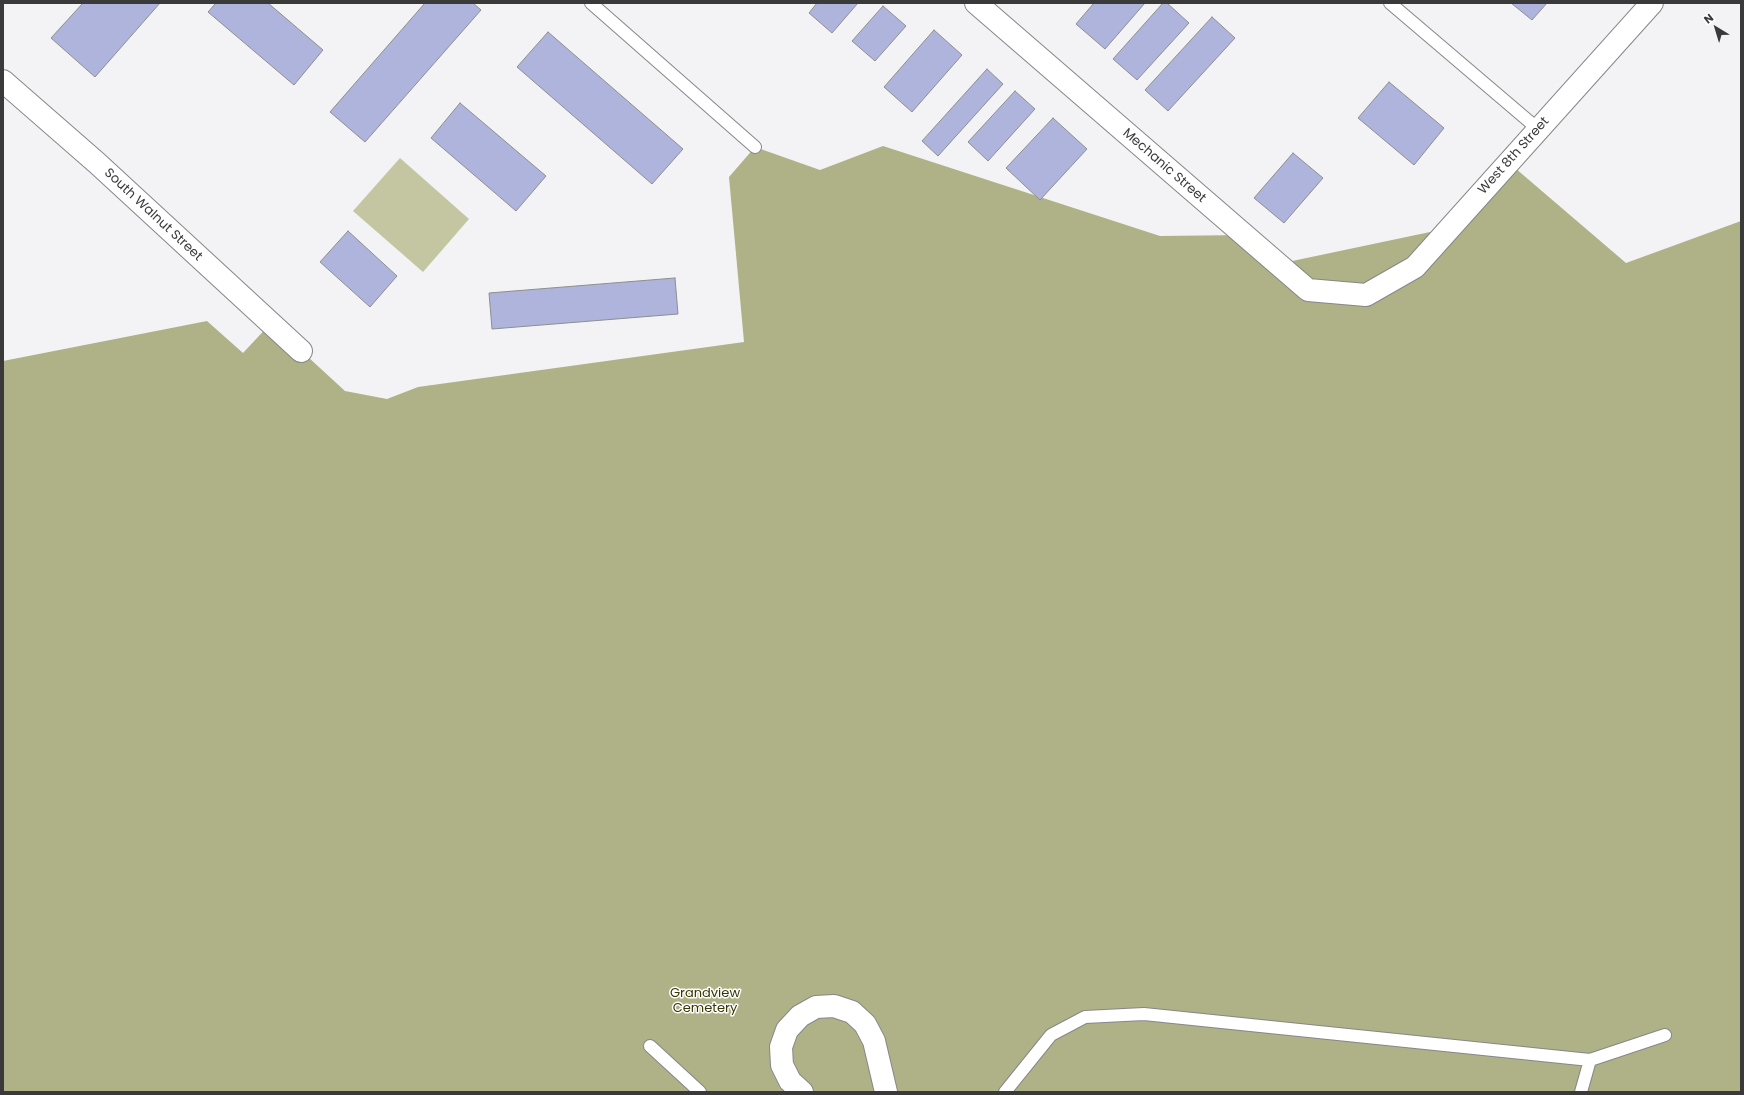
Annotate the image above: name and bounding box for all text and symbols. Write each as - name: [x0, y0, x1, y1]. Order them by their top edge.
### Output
- north arrow: [1696, 8, 1736, 48]
- text: N: [1700, 10, 1717, 27]
- street label: West 8th Street: [1475, 114, 1553, 198]
- street label: Mechanic Street: [1119, 126, 1209, 206]
- street label: South Walnut Street: [101, 166, 205, 264]
- park label: Grandview Cemetery: [670, 986, 740, 1017]

